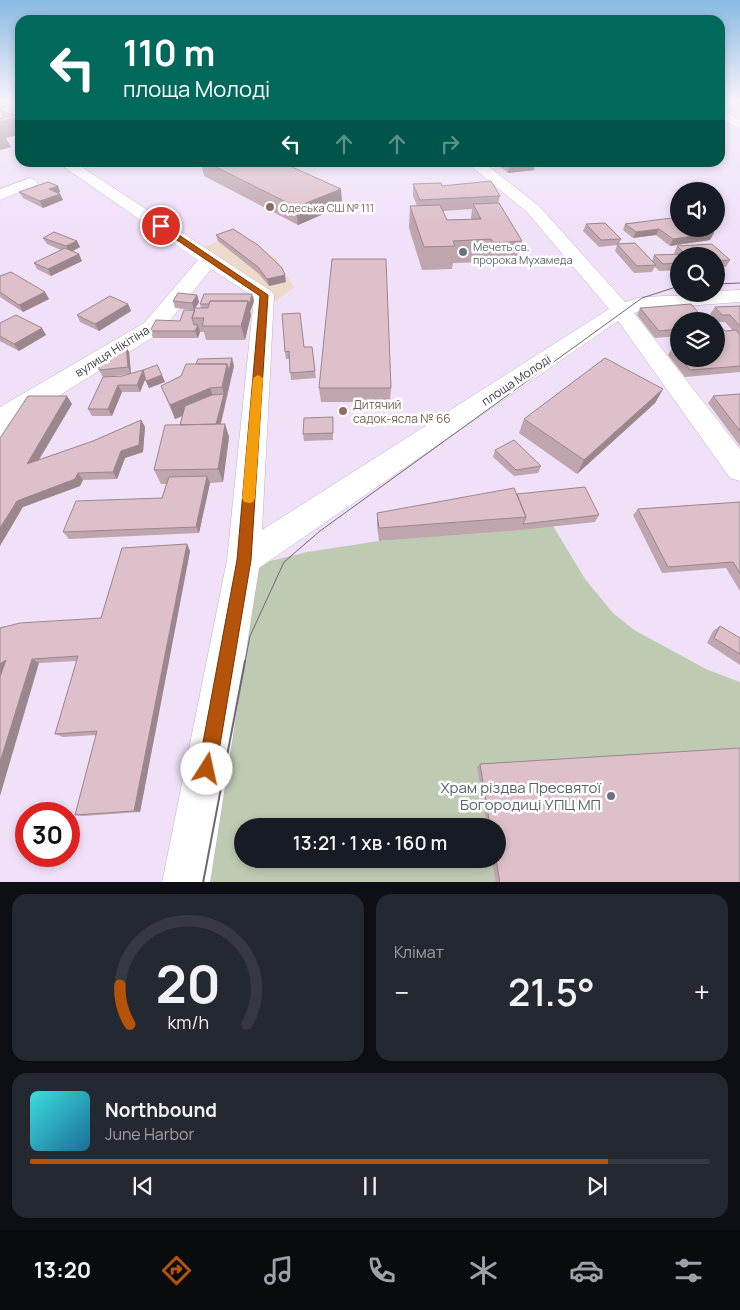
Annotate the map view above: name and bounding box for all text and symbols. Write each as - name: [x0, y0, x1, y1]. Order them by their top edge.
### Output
- text: 110 m: [123, 29, 215, 77]
- icon: left: [40, 35, 105, 100]
- text: площа Молоді: [123, 74, 270, 104]
- icon: left: [277, 130, 305, 158]
- icon: ahead: [330, 130, 358, 158]
- icon: ahead: [383, 130, 411, 158]
- icon: right: [436, 130, 464, 158]
- map controls: [670, 182, 725, 367]
- button: sound: [670, 182, 725, 237]
- place label: Одеська СШ № 111: [280, 200, 374, 215]
- marker: Одеська СШ № 111: [264, 201, 276, 213]
- pin: [140, 205, 182, 247]
- icon: arrive: [147, 212, 175, 240]
- place label: Мечеть св. пророка Мухамеда: [473, 239, 573, 267]
- marker: Мечеть св. пророка Мухамеда: [457, 246, 469, 258]
- button: search: [670, 247, 725, 302]
- button: layers: [670, 312, 725, 367]
- street label: вулиця Нікітіна: [71, 321, 153, 381]
- street label: площа Молоді: [478, 350, 554, 410]
- place label: Дитячий садок-ясла № 66: [353, 396, 451, 427]
- marker: Дитячий садок-ясла № 66: [337, 405, 349, 417]
- position arrow: [180, 742, 232, 794]
- place label: Храм різдва Пресвятої Богородиці УПЦ МП: [441, 777, 601, 815]
- marker: Храм різдва Пресвятої Богородиці УПЦ МП: [605, 790, 617, 802]
- speed limit sign: 30: [15, 802, 80, 867]
- text: 13:21 · 1 хв · 160 m: [293, 830, 447, 856]
- text: Клімат: [394, 941, 444, 963]
- text: 20: [155, 948, 221, 1019]
- text: 21.5°: [508, 965, 595, 1017]
- text: −: [394, 973, 409, 1011]
- text: +: [694, 973, 710, 1011]
- text: km/h: [167, 1010, 209, 1034]
- text: Northbound: [105, 1097, 217, 1123]
- text: June Harbor: [105, 1123, 194, 1145]
- icon: previous: [129, 1172, 157, 1200]
- icon: pause: [356, 1172, 384, 1200]
- icon: next: [583, 1172, 611, 1200]
- icon: directions: [159, 1253, 194, 1288]
- icon: music: [261, 1253, 296, 1288]
- icon: phone: [364, 1253, 399, 1288]
- icon: climate: [466, 1253, 501, 1288]
- icon: car: [569, 1253, 604, 1288]
- icon: filters: [671, 1253, 706, 1288]
- text: 13:20: [34, 1255, 91, 1285]

